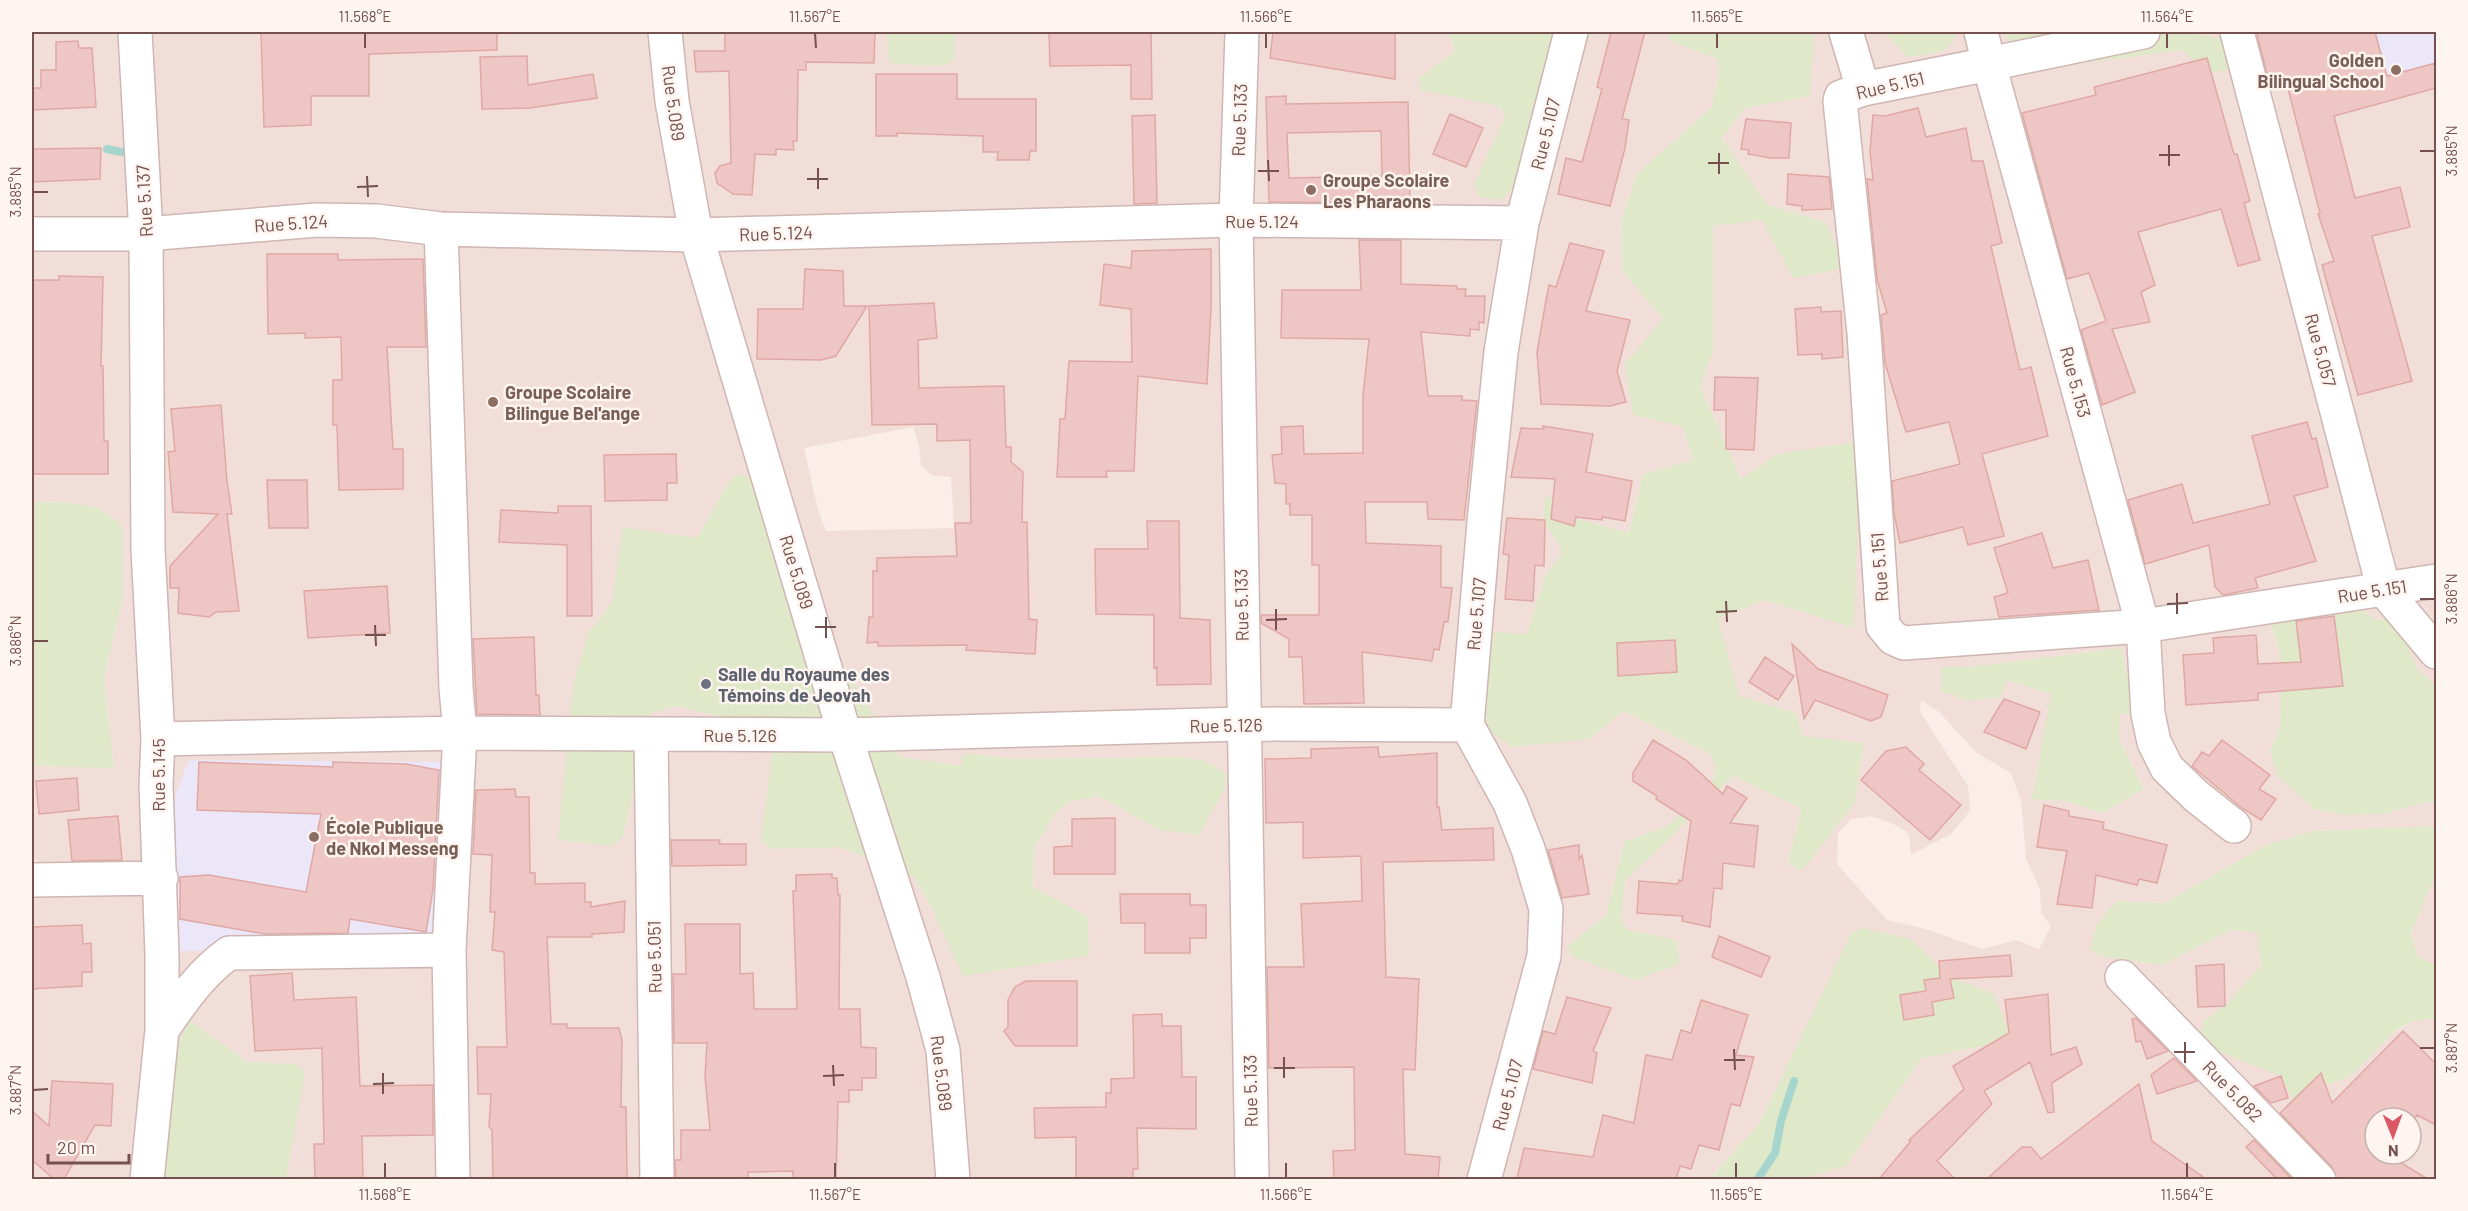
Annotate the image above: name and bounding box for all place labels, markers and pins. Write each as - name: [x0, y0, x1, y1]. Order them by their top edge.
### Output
- place label: Golden Bilingual School: [2257, 49, 2384, 92]
- marker: Golden Bilingual School: [2389, 63, 2403, 77]
- place label: Groupe Scolaire Les Pharaons: [1323, 169, 1450, 212]
- marker: Groupe Scolaire Les Pharaons: [1304, 183, 1318, 197]
- place label: Groupe Scolaire Bilingue Bel'ange: [505, 381, 640, 424]
- marker: Groupe Scolaire Bilingue Bel'ange: [486, 395, 500, 409]
- place label: Salle du Royaume des Témoins de Jeovah: [718, 663, 890, 706]
- marker: Salle du Royaume des Témoins de Jeovah: [699, 677, 713, 691]
- place label: École Publique de Nkol Messeng: [326, 816, 459, 859]
- marker: École Publique de Nkol Messeng: [307, 830, 321, 844]

